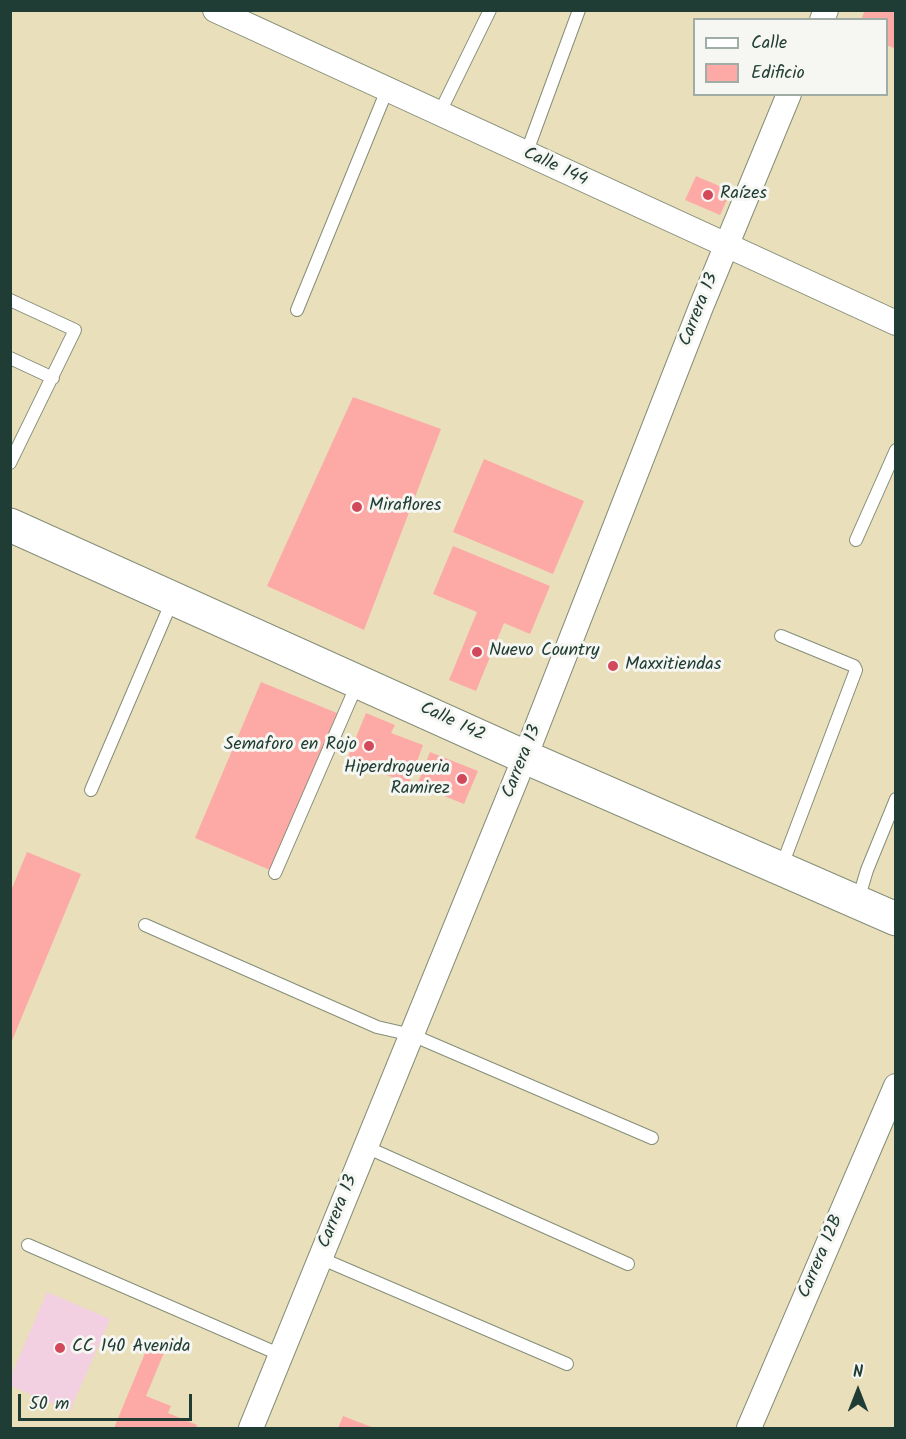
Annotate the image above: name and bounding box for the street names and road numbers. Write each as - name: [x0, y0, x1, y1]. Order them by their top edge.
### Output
- street label: Calle 144: [519, 144, 591, 192]
- street label: Carrera 13: [676, 270, 724, 350]
- street label: Calle 142: [416, 699, 488, 747]
- street label: Carrera 13: [499, 722, 547, 802]
- street label: Carrera 13: [315, 1172, 363, 1252]
- street label: Carrera 12B: [795, 1212, 849, 1302]

